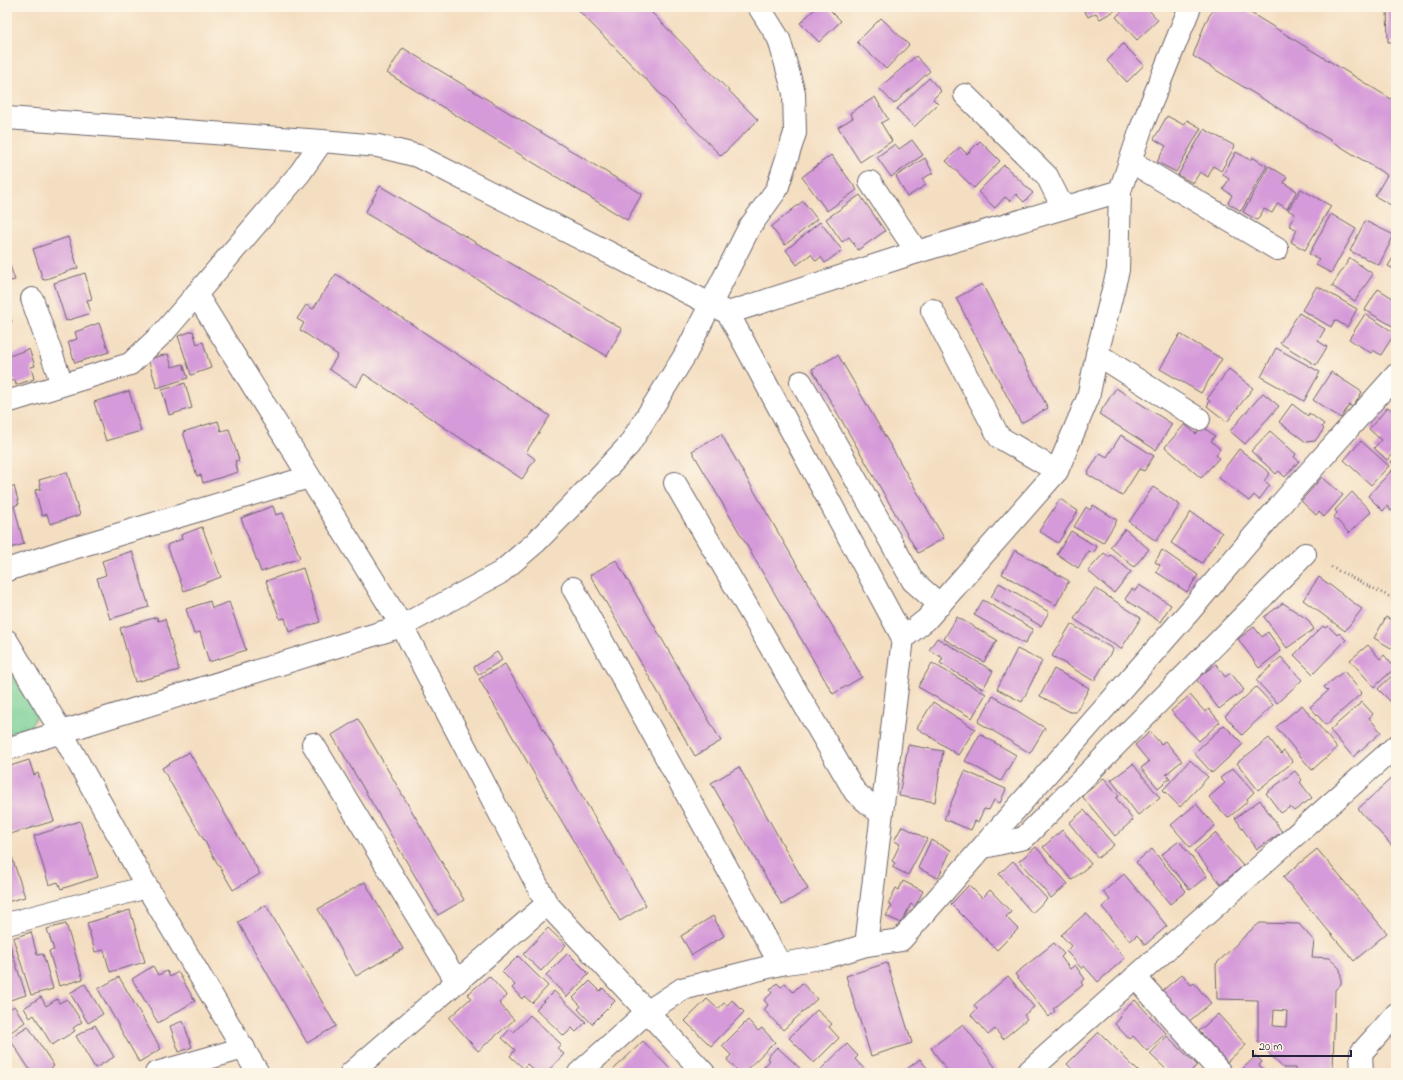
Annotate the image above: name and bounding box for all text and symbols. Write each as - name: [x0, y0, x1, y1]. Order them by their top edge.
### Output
- scale bar: [1253, 1032, 1351, 1058]
- text: 20 m: [1259, 1038, 1282, 1056]

